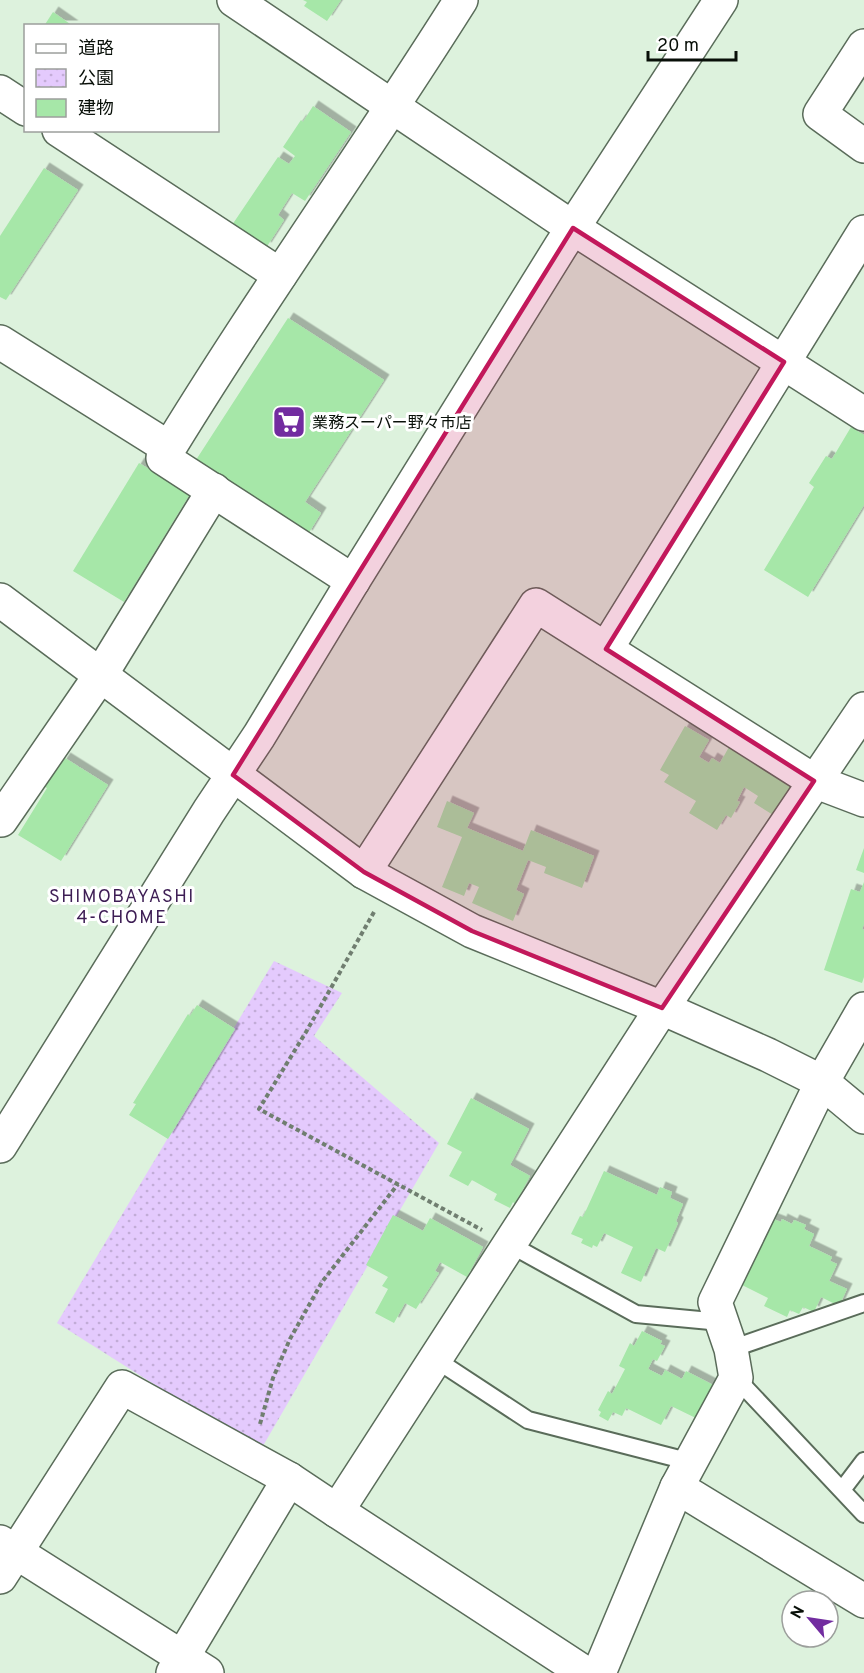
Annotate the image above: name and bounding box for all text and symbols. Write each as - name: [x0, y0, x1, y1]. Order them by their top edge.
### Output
- legend: [24, 24, 219, 132]
- scale bar: [648, 24, 736, 62]
- text: 20 m: [657, 35, 699, 58]
- text: 道路: [78, 38, 114, 61]
- text: 公園: [78, 68, 114, 91]
- text: 建物: [78, 98, 114, 121]
- supermarket icon: 業務スーパー野々市店: [271, 404, 307, 440]
- place label: 業務スーパー野々市店: [312, 414, 472, 434]
- district label: SHIMOBAYASHI 4-CHOME: [49, 886, 195, 930]
- north arrow: [780, 1589, 840, 1649]
- text: N: [787, 1603, 810, 1623]

